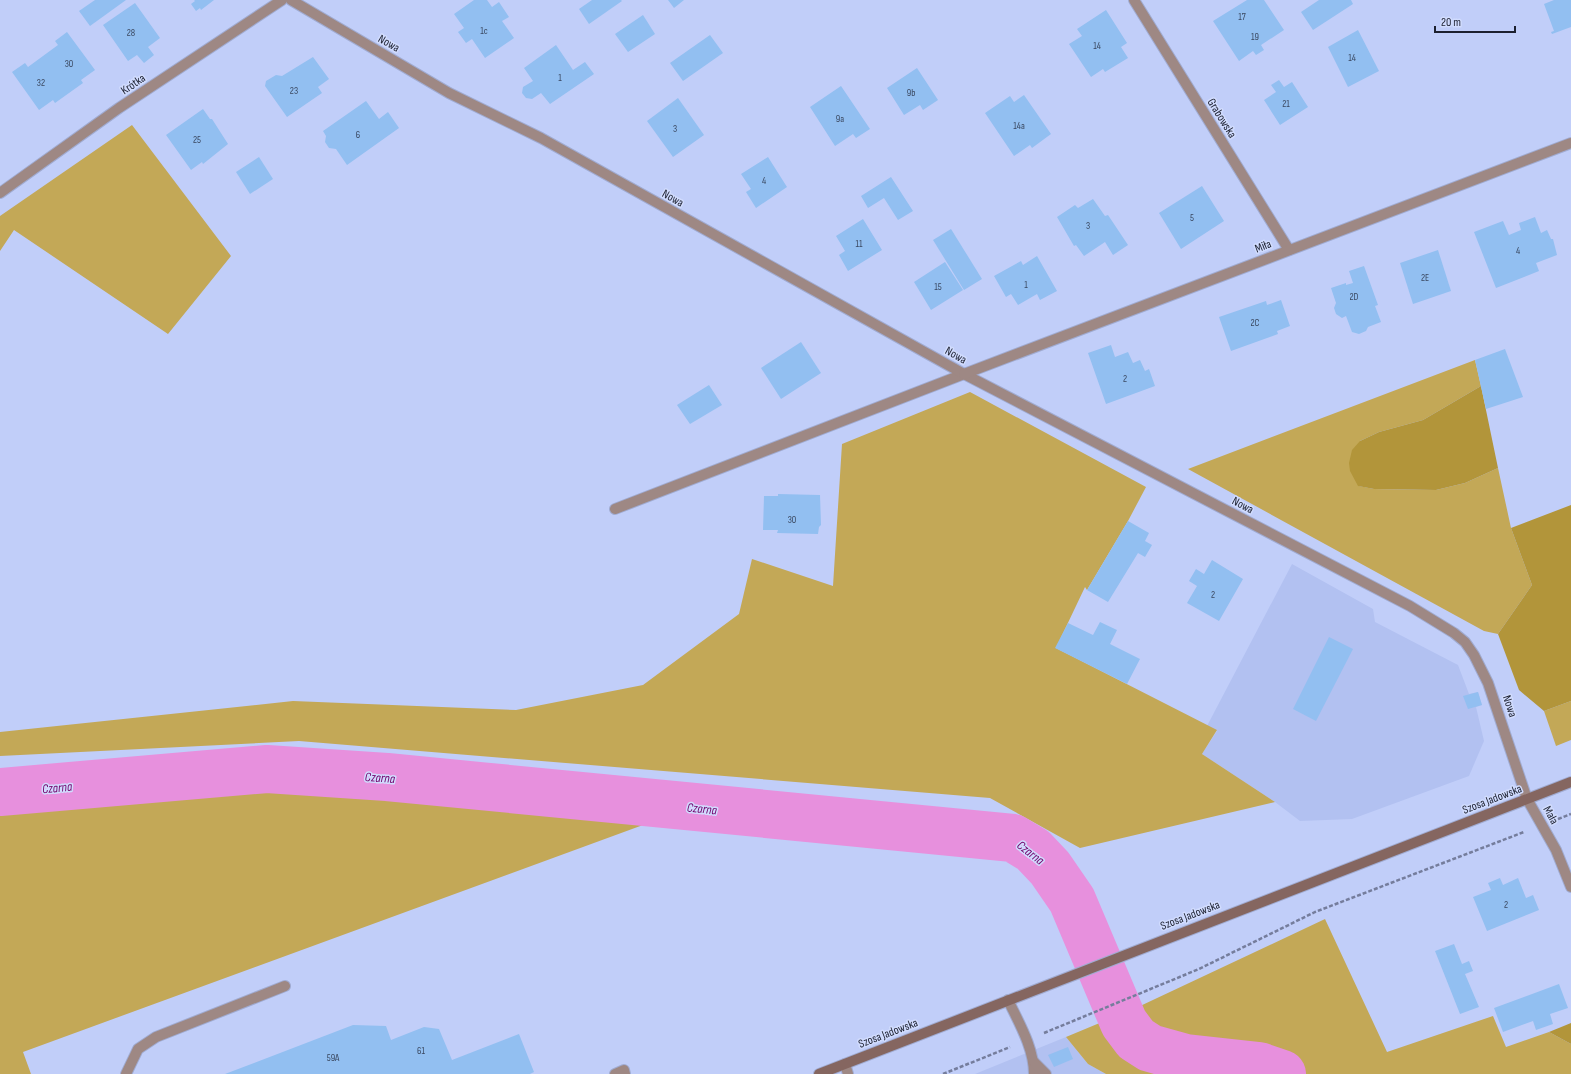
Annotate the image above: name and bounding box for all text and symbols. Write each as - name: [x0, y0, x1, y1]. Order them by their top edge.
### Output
- scale bar: [1435, 8, 1515, 34]
- house number: 17: [1238, 11, 1246, 23]
- text: 20 m: [1441, 15, 1461, 30]
- house number: 1c: [480, 25, 488, 37]
- house number: 28: [127, 27, 135, 39]
- street label: Nowa: [375, 31, 402, 56]
- house number: 19: [1251, 31, 1259, 43]
- house number: 14: [1093, 40, 1101, 52]
- house number: 14: [1348, 52, 1356, 64]
- house number: 30: [65, 58, 73, 70]
- street label: Krótka: [118, 71, 149, 98]
- house number: 1: [558, 72, 562, 84]
- house number: 32: [37, 77, 45, 89]
- house number: 23: [290, 85, 298, 97]
- house number: 9b: [907, 87, 915, 99]
- street label: Grabowska: [1204, 96, 1240, 141]
- house number: 21: [1282, 98, 1290, 110]
- house number: 9a: [836, 113, 844, 125]
- house number: 14a: [1013, 120, 1025, 132]
- house number: 3: [673, 123, 677, 135]
- house number: 6: [356, 129, 360, 141]
- house number: 25: [193, 134, 201, 146]
- house number: 4: [762, 175, 766, 187]
- street label: Nowa: [659, 186, 686, 211]
- house number: 5: [1190, 212, 1194, 224]
- house number: 3: [1086, 220, 1090, 232]
- street label: Miła: [1253, 236, 1274, 256]
- house number: 11: [856, 238, 863, 250]
- house number: 4: [1516, 245, 1520, 257]
- house number: 2E: [1421, 272, 1429, 284]
- house number: 1: [1024, 279, 1028, 291]
- house number: 15: [934, 281, 942, 293]
- house number: 2D: [1349, 291, 1359, 303]
- house number: 2C: [1251, 317, 1260, 329]
- street label: Nowa: [942, 343, 969, 368]
- house number: 2: [1123, 373, 1127, 385]
- street label: Nowa: [1229, 494, 1256, 517]
- house number: 30: [788, 514, 796, 526]
- house number: 2: [1211, 589, 1215, 601]
- street label: Nowa: [1499, 693, 1520, 719]
- water label: Czarna: [364, 769, 396, 787]
- water label: Czarna: [41, 779, 74, 797]
- street label: Szosa Jadowska: [1460, 781, 1524, 818]
- water label: Czarna: [686, 799, 718, 819]
- street label: Mała: [1539, 803, 1562, 827]
- water label: Czarna: [1014, 837, 1048, 869]
- street label: Szosa Jadowska: [1158, 897, 1222, 934]
- house number: 2: [1504, 899, 1508, 911]
- street label: Szosa Jadowska: [856, 1015, 920, 1052]
- house number: 61: [417, 1045, 425, 1057]
- house number: 59A: [327, 1052, 340, 1064]

